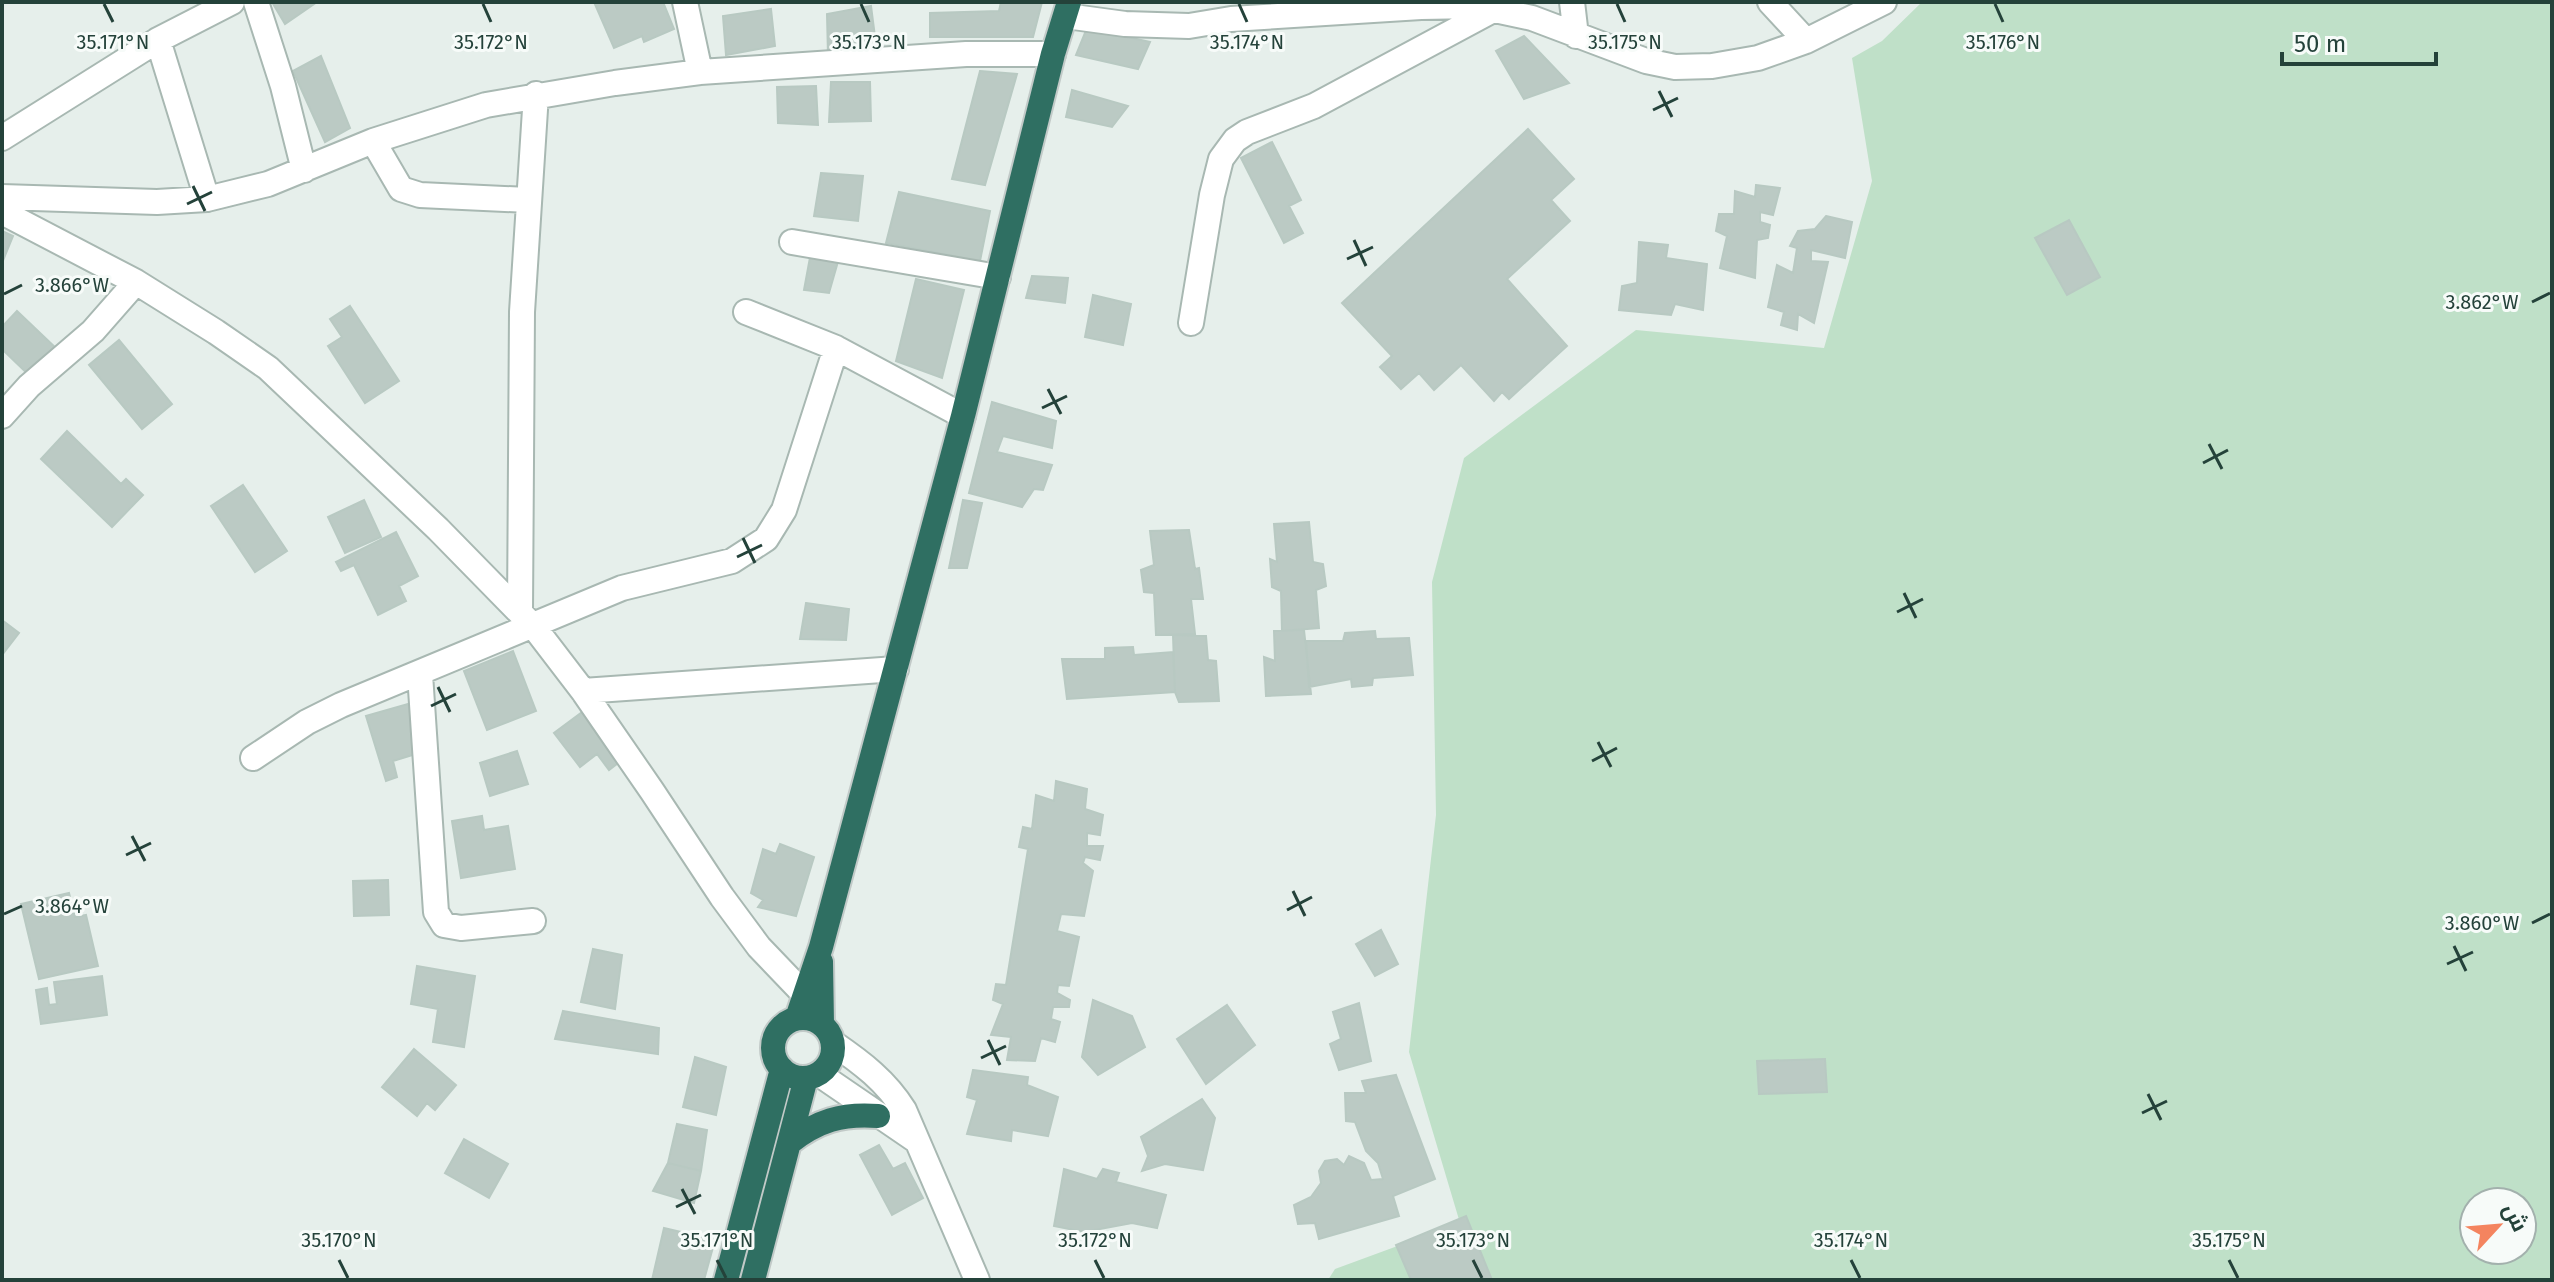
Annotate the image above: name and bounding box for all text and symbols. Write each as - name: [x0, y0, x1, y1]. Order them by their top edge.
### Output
- scale bar: [2282, 16, 2436, 66]
- text: 35.171°N: [77, 30, 149, 54]
- text: 35.172°N: [454, 30, 528, 54]
- text: 35.173°N: [832, 30, 906, 54]
- text: 35.174°N: [1210, 30, 1284, 54]
- text: 35.175°N: [1588, 30, 1662, 54]
- text: 35.176°N: [1966, 30, 2040, 54]
- text: 50 m: [2294, 30, 2346, 58]
- text: 3.866°W: [35, 273, 109, 297]
- text: 3.862°W: [2445, 290, 2519, 314]
- text: 3.864°W: [35, 894, 110, 918]
- text: 3.860°W: [2445, 911, 2520, 935]
- north arrow: [2458, 1186, 2538, 1266]
- text: ش: [2497, 1199, 2534, 1236]
- text: 35.170°N: [301, 1228, 377, 1252]
- text: 35.171°N: [681, 1228, 753, 1252]
- text: 35.172°N: [1058, 1228, 1132, 1252]
- text: 35.173°N: [1436, 1228, 1510, 1252]
- text: 35.174°N: [1814, 1228, 1888, 1252]
- text: 35.175°N: [2192, 1228, 2266, 1252]

